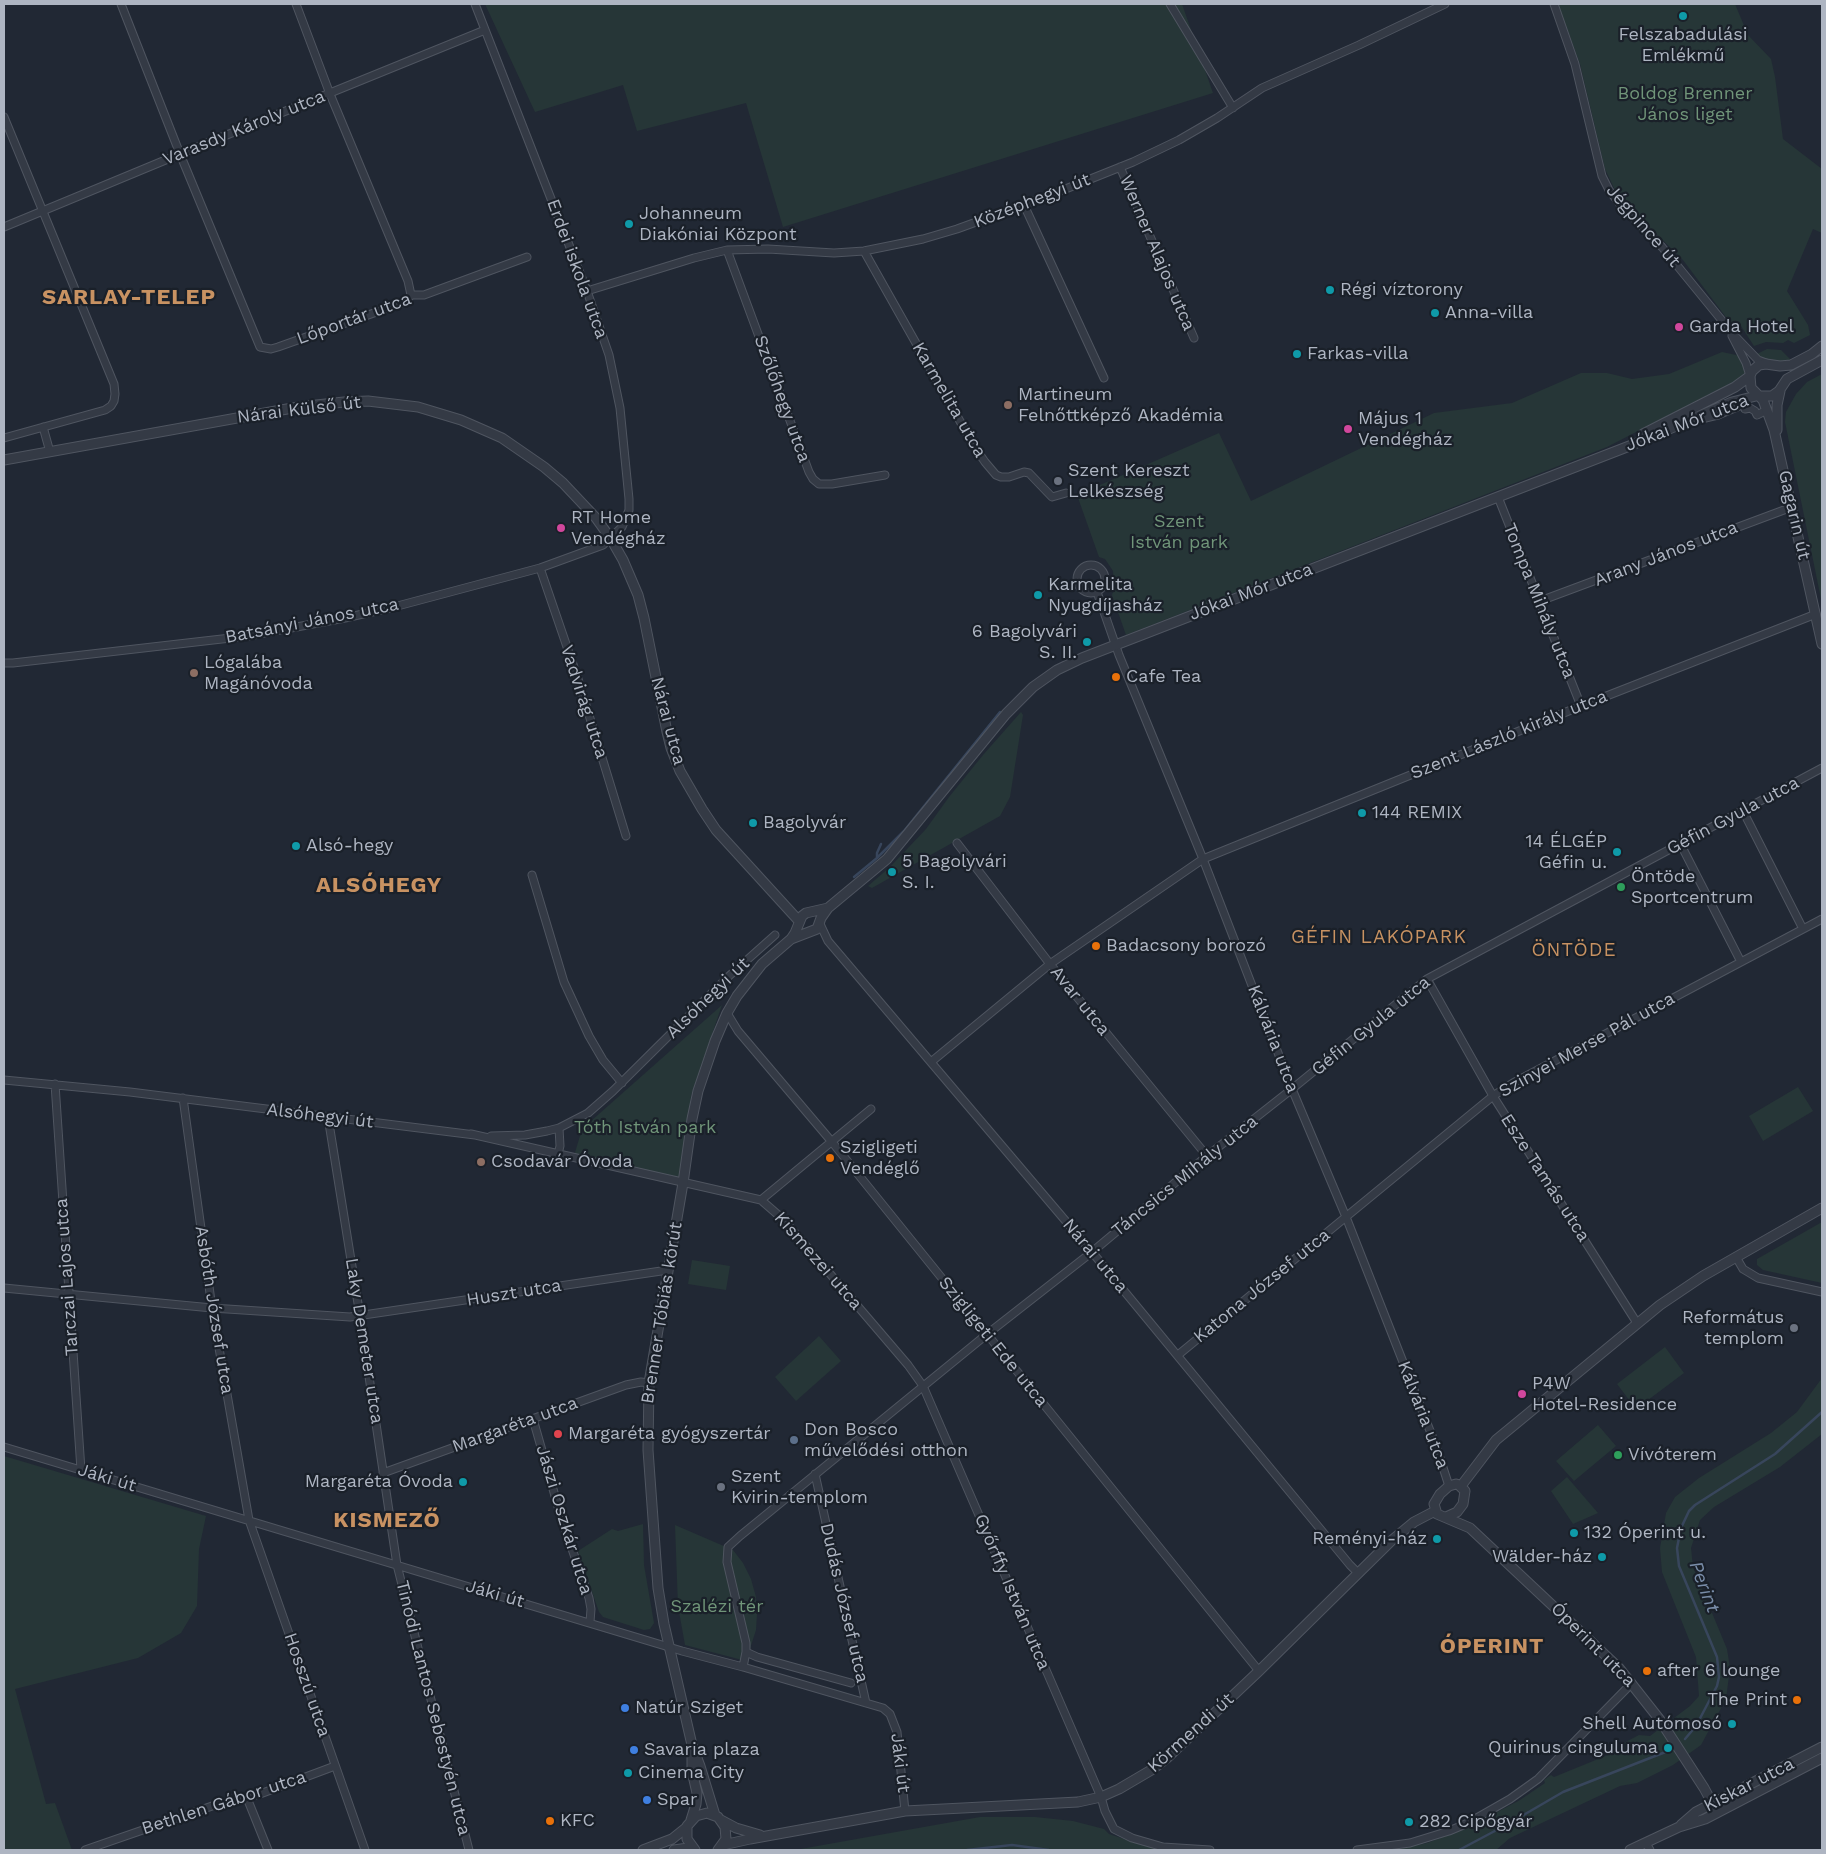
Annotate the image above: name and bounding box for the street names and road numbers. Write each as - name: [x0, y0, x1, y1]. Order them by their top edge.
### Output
- street label: Varasdy Károly utca: [160, 86, 328, 170]
- street label: Középhegyi út: [971, 169, 1093, 233]
- street label: Werner Alajos utca: [1114, 172, 1200, 334]
- street label: Jégpince út: [1601, 180, 1685, 272]
- street label: Erdei iskola utca: [542, 196, 612, 342]
- street label: Lőportár utca: [294, 288, 414, 350]
- street label: Szőlőhegy utca: [749, 333, 815, 465]
- street label: Karmelita utca: [907, 338, 991, 462]
- street label: Jókai Mór utca: [1622, 390, 1752, 456]
- street label: Nárai Külső út: [236, 392, 362, 428]
- street label: Gagarin út: [1773, 468, 1815, 562]
- street label: Arany János utca: [1591, 517, 1741, 591]
- street label: Tompa Mihály utca: [1498, 520, 1580, 682]
- street label: Jókai Mór utca: [1186, 559, 1316, 625]
- street label: Batsányi János utca: [223, 594, 401, 648]
- street label: Vadvirág utca: [555, 642, 613, 762]
- street label: Nárai utca: [646, 675, 690, 767]
- street label: Szent László király utca: [1408, 686, 1610, 784]
- street label: Géfin Gyula utca: [1663, 772, 1803, 860]
- street label: Alsóhegyi út: [662, 953, 754, 1043]
- street label: Avar utca: [1045, 962, 1115, 1040]
- street label: Géfin Gyula utca: [1307, 972, 1435, 1080]
- street label: Kálvária utca: [1243, 982, 1303, 1096]
- street label: Szinyei Merse Pál utca: [1495, 988, 1679, 1102]
- street label: Alsóhegyi út: [265, 1099, 375, 1133]
- street label: Esze Tamás utca: [1496, 1110, 1594, 1246]
- street label: Táncsics Mihály utca: [1108, 1111, 1262, 1241]
- street label: Tarczai Lajos utca: [51, 1197, 83, 1357]
- street label: Kismezei utca: [769, 1207, 867, 1315]
- street label: Nárai utca: [1058, 1214, 1132, 1298]
- street label: Brenner Tóbiás körút: [637, 1221, 687, 1405]
- street label: Asbóth József utca: [190, 1224, 238, 1396]
- street label: Katona József utca: [1189, 1224, 1335, 1348]
- street label: Laky Demeter utca: [340, 1257, 388, 1425]
- street label: Szigligeti Ede utca: [934, 1272, 1052, 1412]
- street label: Huszt utca: [465, 1275, 563, 1311]
- street label: Kálvária utca: [1393, 1358, 1453, 1472]
- street label: Margaréta utca: [449, 1392, 581, 1458]
- street label: Jászi Oszkár utca: [531, 1443, 597, 1597]
- street label: Jáki út: [75, 1459, 139, 1497]
- street label: Győrffy István utca: [969, 1511, 1055, 1673]
- street label: Dudás József utca: [815, 1521, 873, 1685]
- street label: Jáki út: [463, 1575, 527, 1613]
- street label: Tinódi Lantos Sebestyén utca: [391, 1578, 475, 1838]
- street label: Óperint utca: [1546, 1598, 1640, 1692]
- street label: Hosszú utca: [279, 1630, 335, 1740]
- street label: Körmendi út: [1143, 1689, 1239, 1777]
- street label: Jáki út: [886, 1732, 914, 1794]
- street label: Kiskar utca: [1700, 1753, 1798, 1817]
- street label: Bethlen Gábor utca: [139, 1766, 309, 1840]

